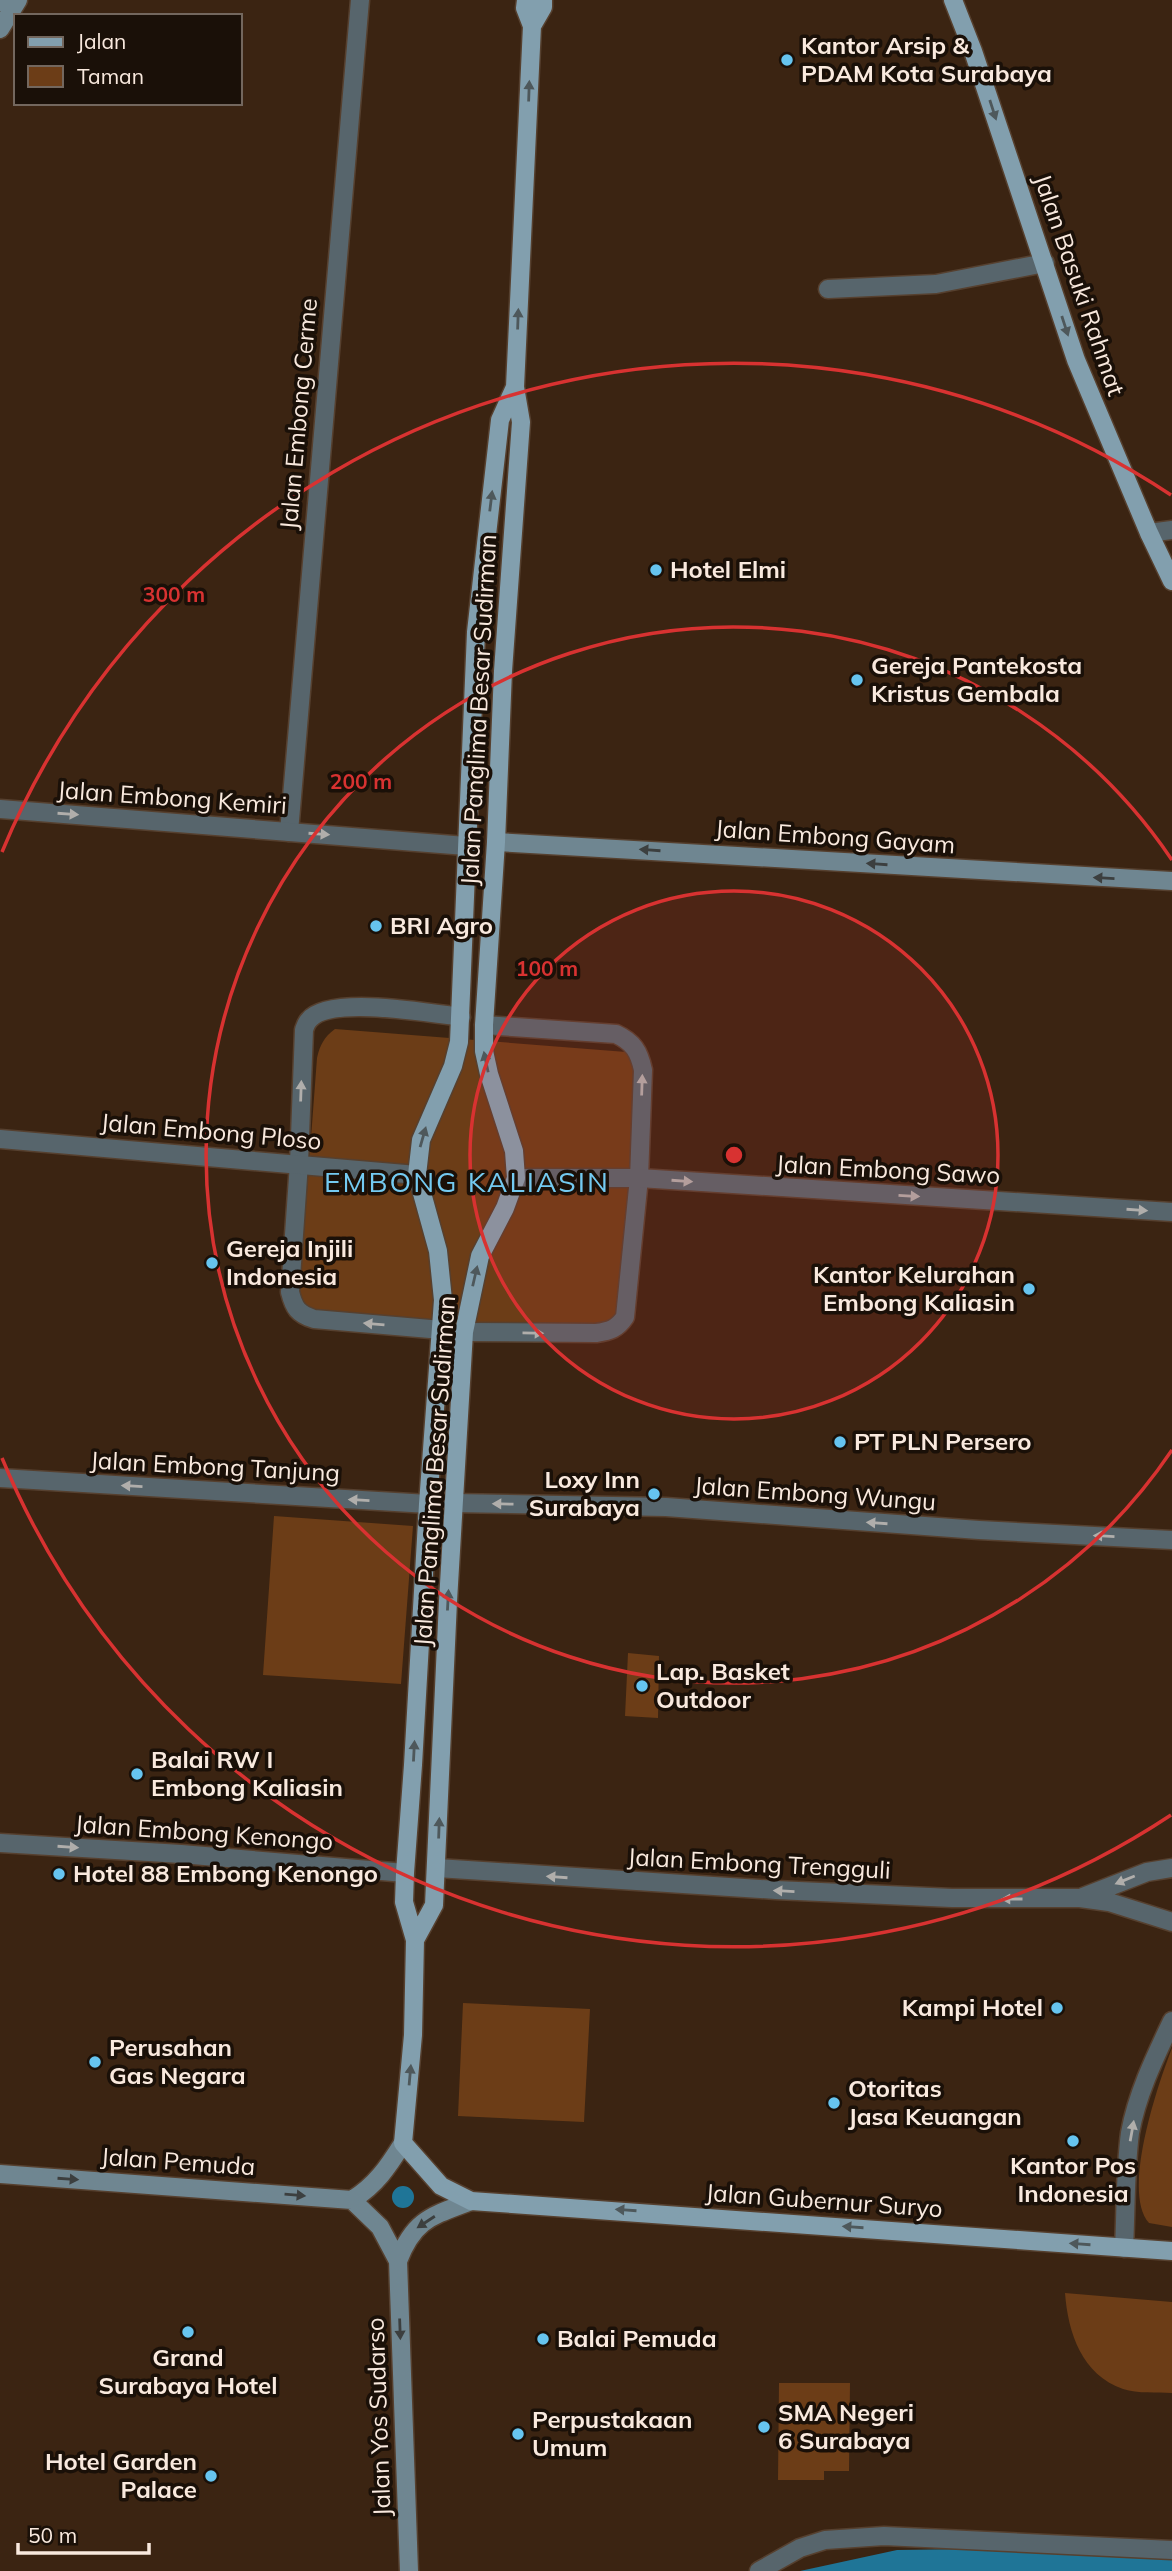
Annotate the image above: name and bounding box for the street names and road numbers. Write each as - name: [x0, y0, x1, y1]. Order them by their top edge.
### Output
- street label: Jalan Basuki Rahmat: [1028, 170, 1132, 399]
- street label: Jalan Embong Cerme: [273, 297, 323, 531]
- street label: Jalan Panglima Besar Sudirman: [454, 534, 502, 886]
- street label: Jalan Embong Kemiri: [56, 774, 288, 820]
- street label: Jalan Embong Gayam: [714, 813, 956, 859]
- street label: Jalan Embong Ploso: [99, 1106, 323, 1156]
- street label: Jalan Embong Sawo: [775, 1148, 1001, 1190]
- street label: Jalan Panglima Besar Sudirman: [407, 1294, 461, 1647]
- street label: Jalan Embong Tanjung: [89, 1444, 341, 1488]
- street label: Jalan Embong Wungu: [693, 1470, 937, 1516]
- street label: Jalan Embong Kenongo: [74, 1808, 334, 1856]
- street label: Jalan Embong Trengguli: [627, 1841, 891, 1885]
- street label: Jalan Pemuda: [100, 2141, 256, 2181]
- street label: Jalan Gubernur Suryo: [704, 2177, 944, 2223]
- street label: Jalan Yos Sudarso: [360, 2317, 396, 2517]

